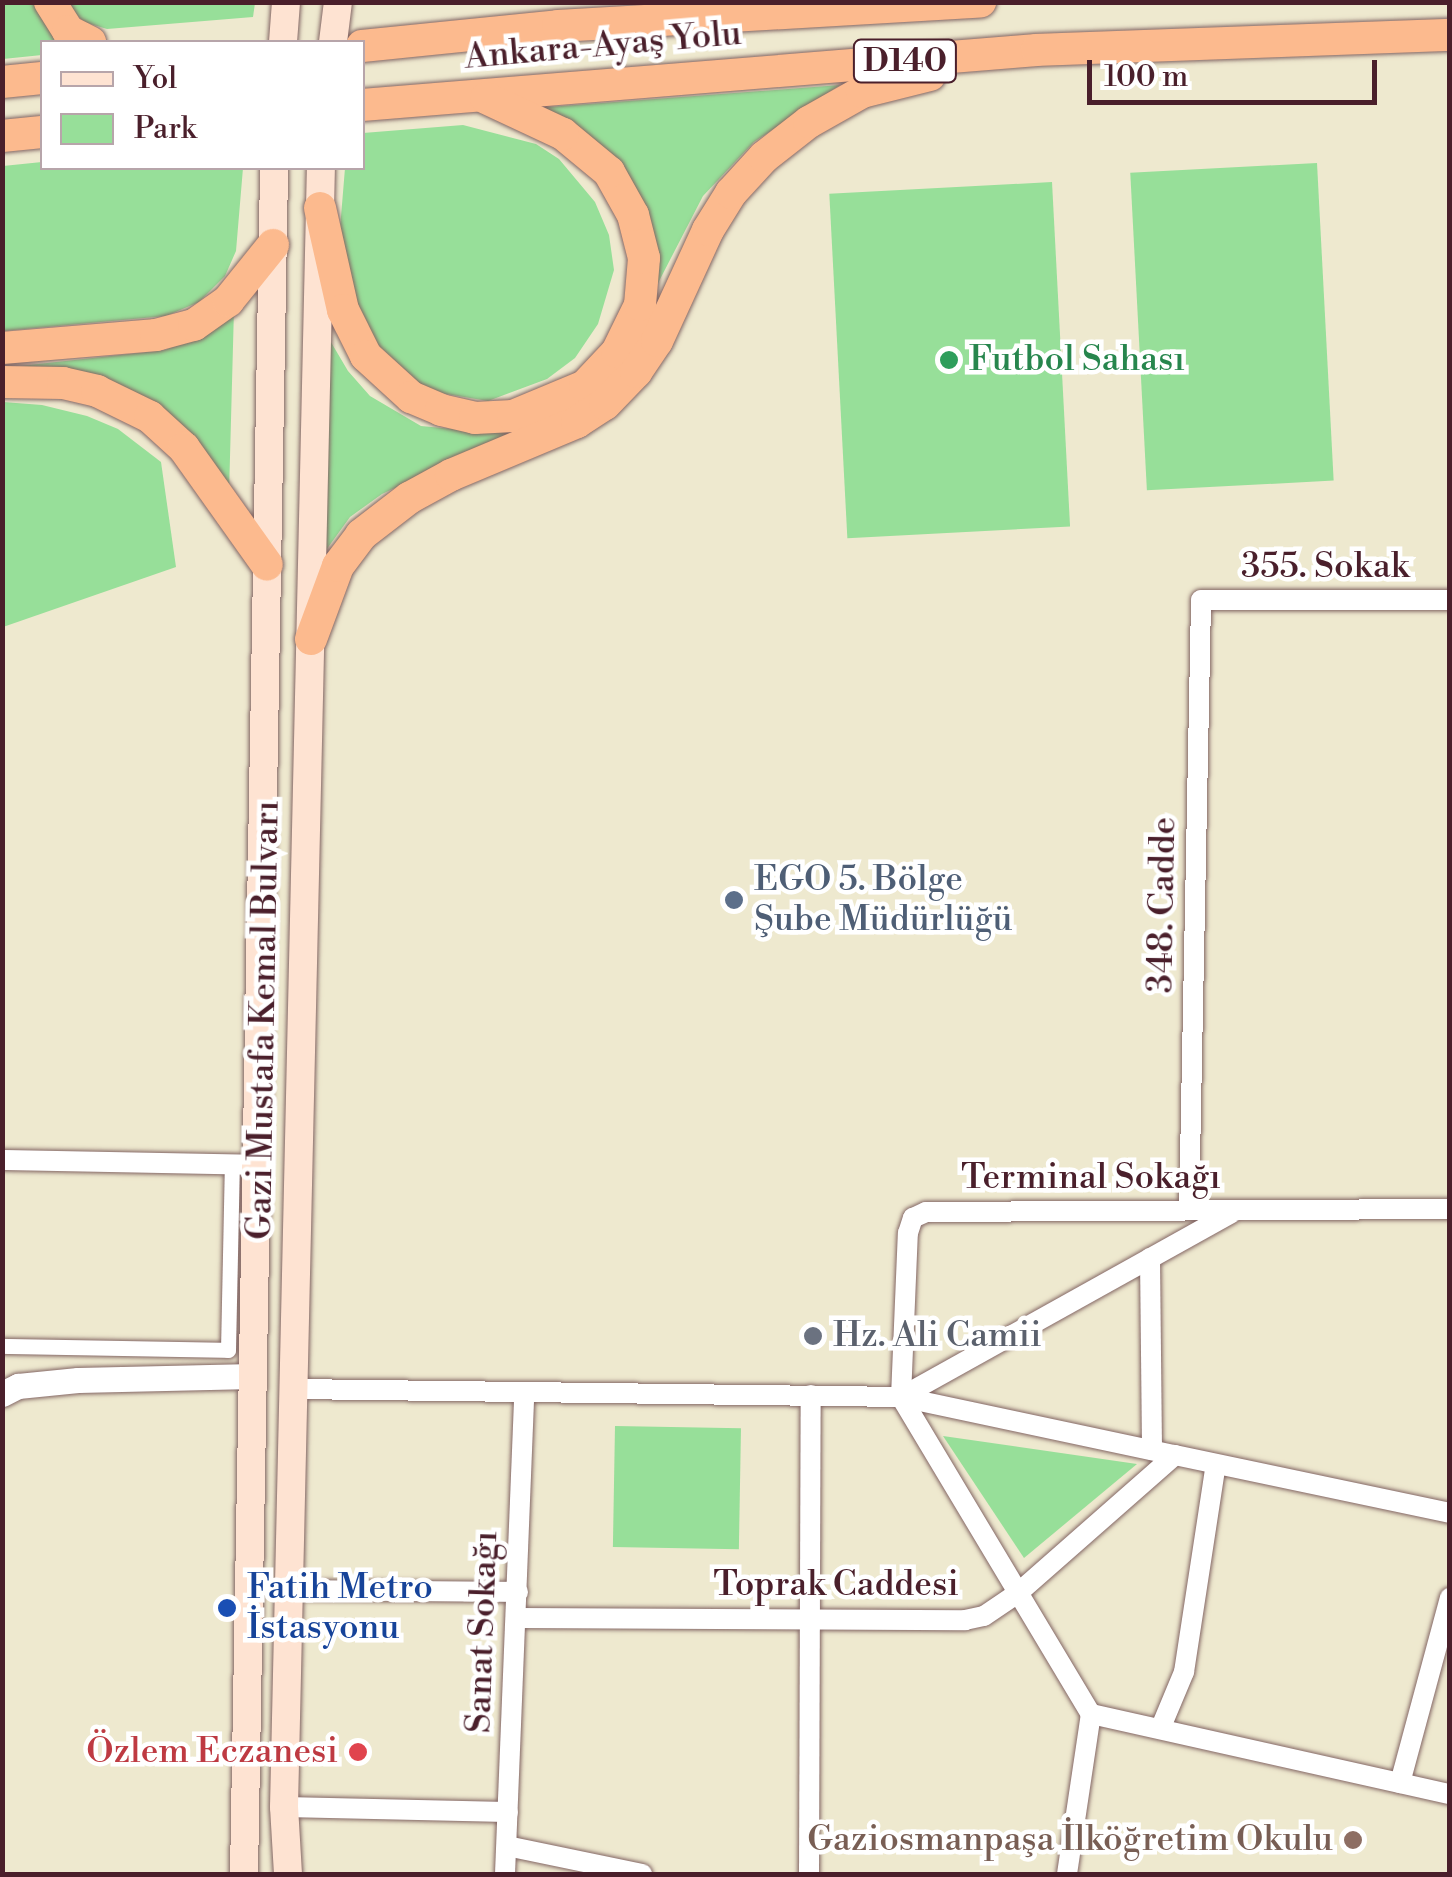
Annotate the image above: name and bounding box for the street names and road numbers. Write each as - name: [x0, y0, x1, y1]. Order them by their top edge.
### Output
- street label: Ankara-Ayaş Yolu: [463, 13, 743, 79]
- road number: D140: [852, 34, 958, 88]
- street label: 355. Sokak: [1241, 546, 1409, 588]
- street label: Gazi Mustafa Kemal Bulvarı: [239, 800, 289, 1240]
- street label: 348. Cadde: [1140, 816, 1186, 994]
- street label: Terminal Sokağı: [961, 1157, 1221, 1199]
- street label: Sanat Sokağı: [458, 1530, 508, 1734]
- street label: Toprak Caddesi: [713, 1564, 959, 1606]

